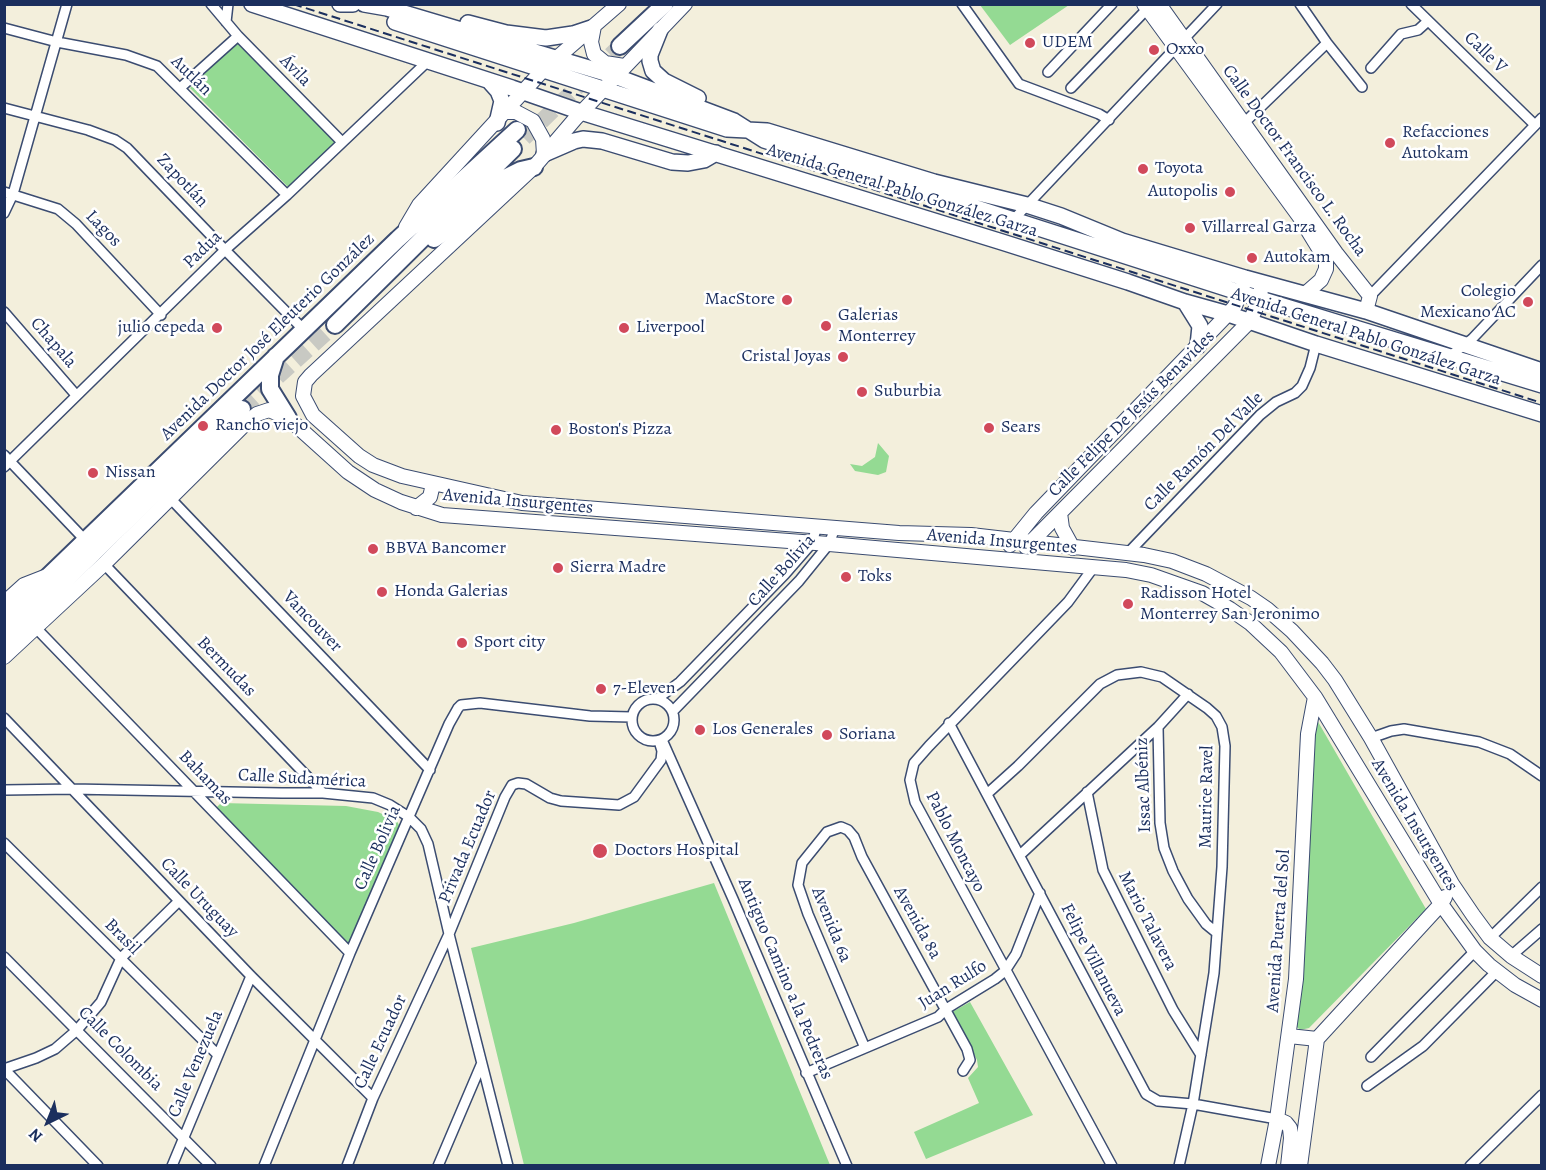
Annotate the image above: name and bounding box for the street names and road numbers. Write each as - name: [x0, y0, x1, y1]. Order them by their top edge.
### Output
- street label: Calle V: [1459, 28, 1511, 78]
- street label: Autlán: [166, 51, 216, 101]
- street label: Ávila: [275, 51, 315, 91]
- street label: Calle Doctor Francisco L. Rocha: [1217, 61, 1371, 261]
- street label: Avenida General Pablo González Garza: [764, 139, 1040, 243]
- street label: Zapotlán: [152, 150, 212, 212]
- street label: Lagos: [80, 206, 126, 252]
- street label: Padua: [179, 226, 227, 274]
- street label: Avenida Doctor José Eleuterio González: [156, 229, 380, 445]
- street label: Avenida General Pablo González Garza: [1228, 283, 1504, 391]
- street label: Chapala: [25, 313, 81, 373]
- street label: Calle Felipe De Jesús Benavides: [1044, 326, 1220, 502]
- street label: Calle Ramón Del Valle: [1140, 388, 1268, 516]
- street label: Avenida Insurgentes: [442, 485, 594, 519]
- street label: Avenida Insurgentes: [926, 525, 1078, 559]
- street label: Calle Bolivia: [744, 530, 820, 612]
- street label: Vancouver: [278, 587, 346, 657]
- street label: Bermudas: [192, 632, 260, 702]
- street label: Issac Albéniz: [1132, 737, 1156, 833]
- street label: Maurice Ravel: [1195, 745, 1219, 849]
- street label: Bahamas: [174, 746, 236, 810]
- street label: Avenida Insurgentes: [1366, 755, 1462, 895]
- street label: Calle Sudamérica: [237, 765, 367, 793]
- street label: Privada Ecuador: [434, 787, 502, 907]
- street label: Pablo Moncayo: [920, 788, 990, 896]
- street label: Calle Bolivia: [350, 802, 406, 894]
- street label: Avenida Puerta del Sol: [1263, 849, 1295, 1013]
- street label: Calle Uruguay: [155, 853, 243, 943]
- street label: Mario Talavera: [1113, 868, 1181, 974]
- street label: Antiguo Camino a la Pedreras: [733, 875, 837, 1083]
- street label: Avenida 8a: [888, 883, 946, 963]
- street label: Avenida 6a: [806, 884, 856, 966]
- street label: Felipe Villanueva: [1055, 900, 1131, 1020]
- street label: Brasil: [99, 914, 145, 960]
- street label: Juan Rulfo: [915, 956, 991, 1014]
- street label: Calle Ecuador: [350, 991, 412, 1093]
- street label: Calle Colombia: [73, 1002, 167, 1096]
- street label: Calle Venezuela: [164, 1007, 228, 1121]

